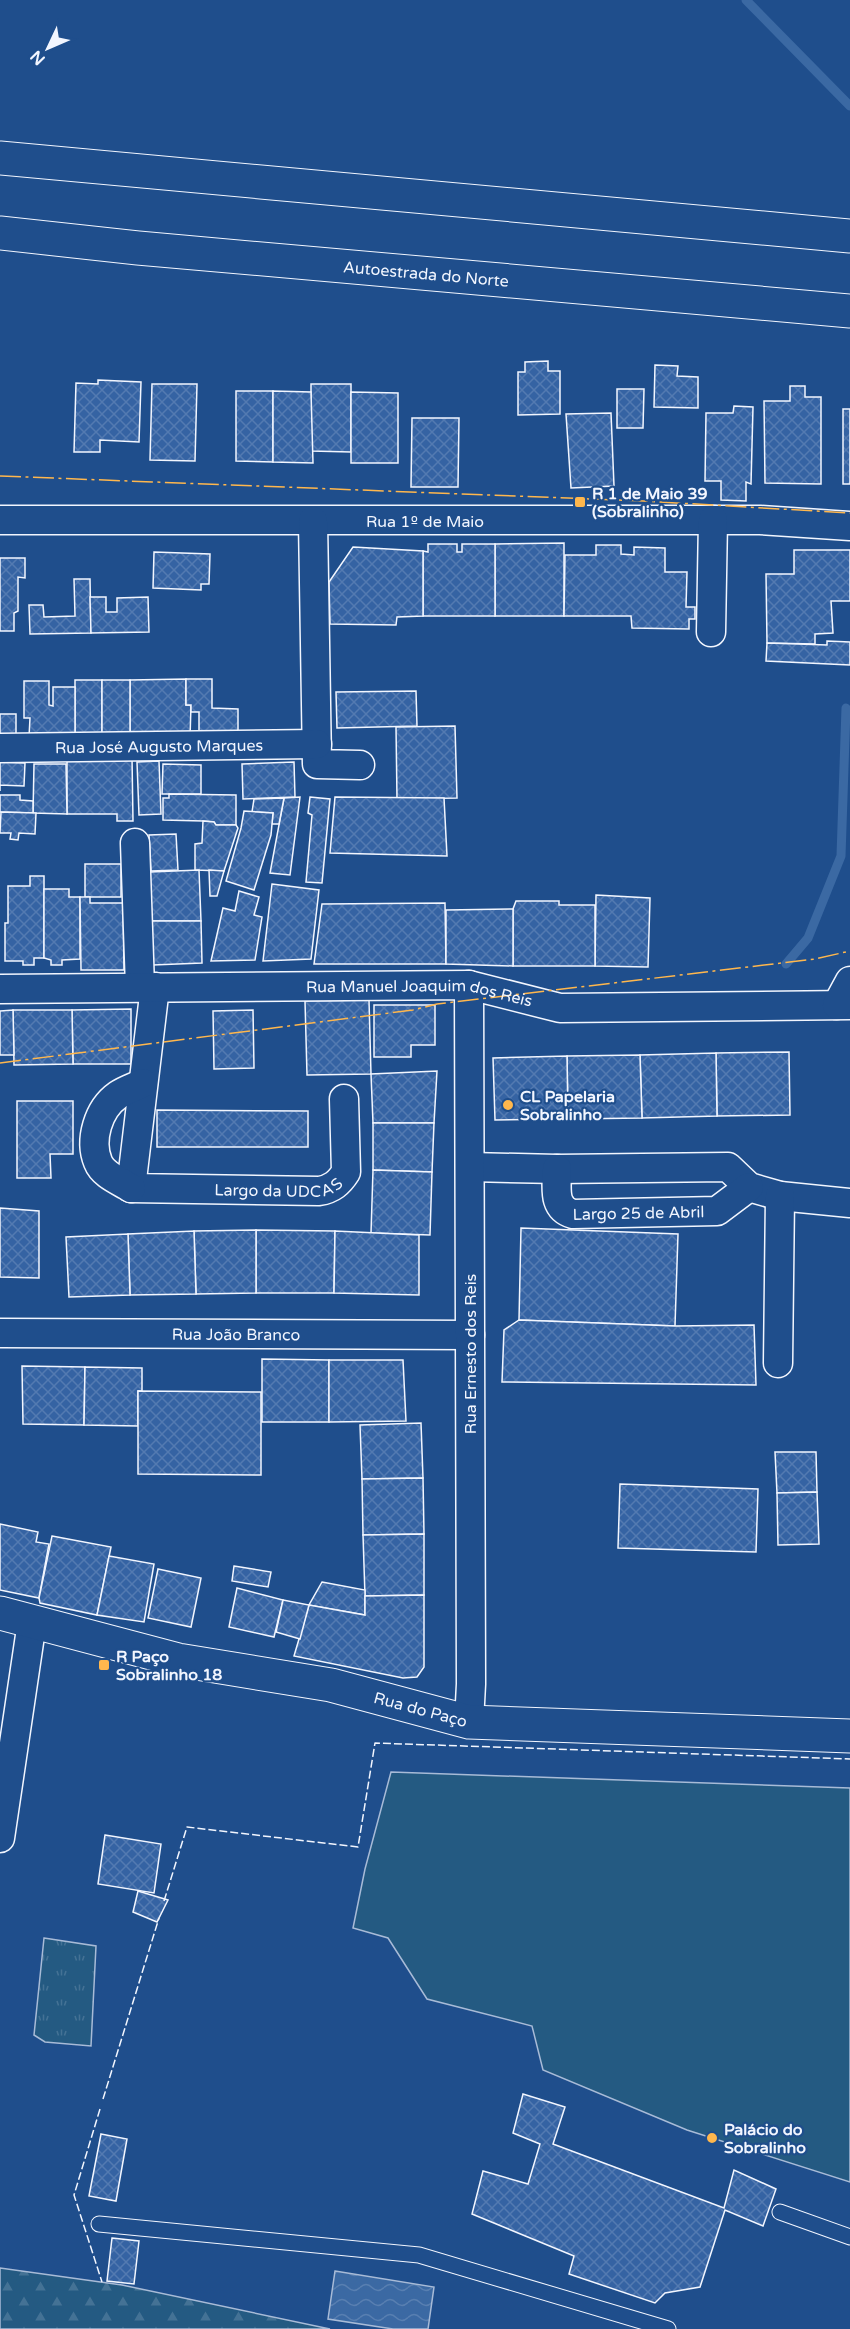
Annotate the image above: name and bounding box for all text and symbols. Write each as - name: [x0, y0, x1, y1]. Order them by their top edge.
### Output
- north arrow: [18, 18, 78, 78]
- text: N: [26, 46, 50, 69]
- street label: Autoestrada do Norte: [342, 257, 510, 292]
- place label: R 1 de Maio 39 (Sobralinho): [592, 484, 708, 522]
- marker: R 1 de Maio 39 (Sobralinho): [573, 495, 587, 509]
- street label: Rua 1º de Maio: [366, 512, 484, 532]
- street label: Rua José Augusto Marques: [55, 736, 263, 758]
- street label: Rua Manuel Joaquim dos Reis: [306, 976, 534, 1012]
- place label: CL Papelaria Sobralinho: [520, 1087, 615, 1125]
- marker: CL Papelaria Sobralinho: [501, 1098, 515, 1112]
- street label: Largo da UDCAS: [214, 1174, 347, 1202]
- street label: Largo 25 de Abril: [572, 1202, 705, 1225]
- street label: Rua Ernesto dos Reis: [461, 1274, 481, 1434]
- street label: Rua João Branco: [172, 1325, 300, 1345]
- place label: R Paço Sobralinho 18: [116, 1647, 222, 1685]
- marker: R Paço Sobralinho 18: [97, 1658, 111, 1672]
- street label: Rua do Paço: [372, 1688, 469, 1732]
- place label: Palácio do Sobralinho: [724, 2120, 806, 2158]
- marker: Palácio do Sobralinho: [705, 2131, 719, 2145]

